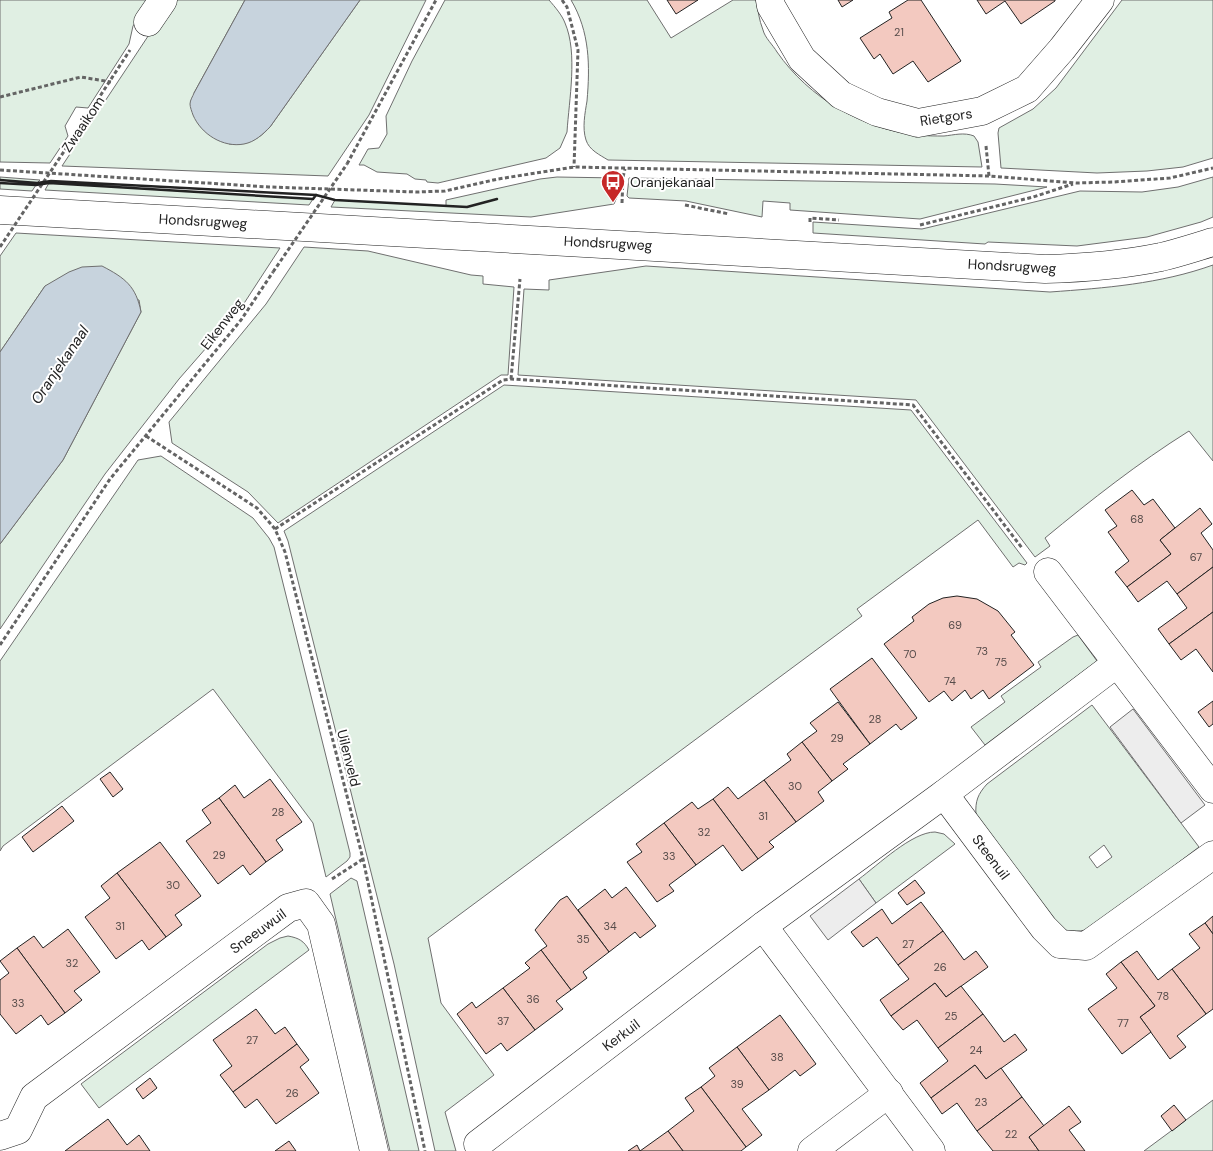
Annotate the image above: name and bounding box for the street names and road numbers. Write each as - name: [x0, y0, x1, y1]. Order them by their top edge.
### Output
- street label: Zwaaikom: [58, 92, 108, 156]
- street label: Rietgors: [918, 104, 974, 130]
- street label: Hondsrugweg: [158, 210, 248, 232]
- street label: Hondsrugweg: [563, 232, 653, 254]
- street label: Hondsrugweg: [967, 255, 1057, 277]
- street label: Eikenweg: [196, 295, 248, 353]
- street label: Uilenveld: [333, 727, 365, 789]
- street label: Steenuil: [968, 831, 1014, 883]
- street label: Sneeuwuil: [226, 905, 290, 957]
- street label: Kerkuil: [599, 1015, 643, 1055]

